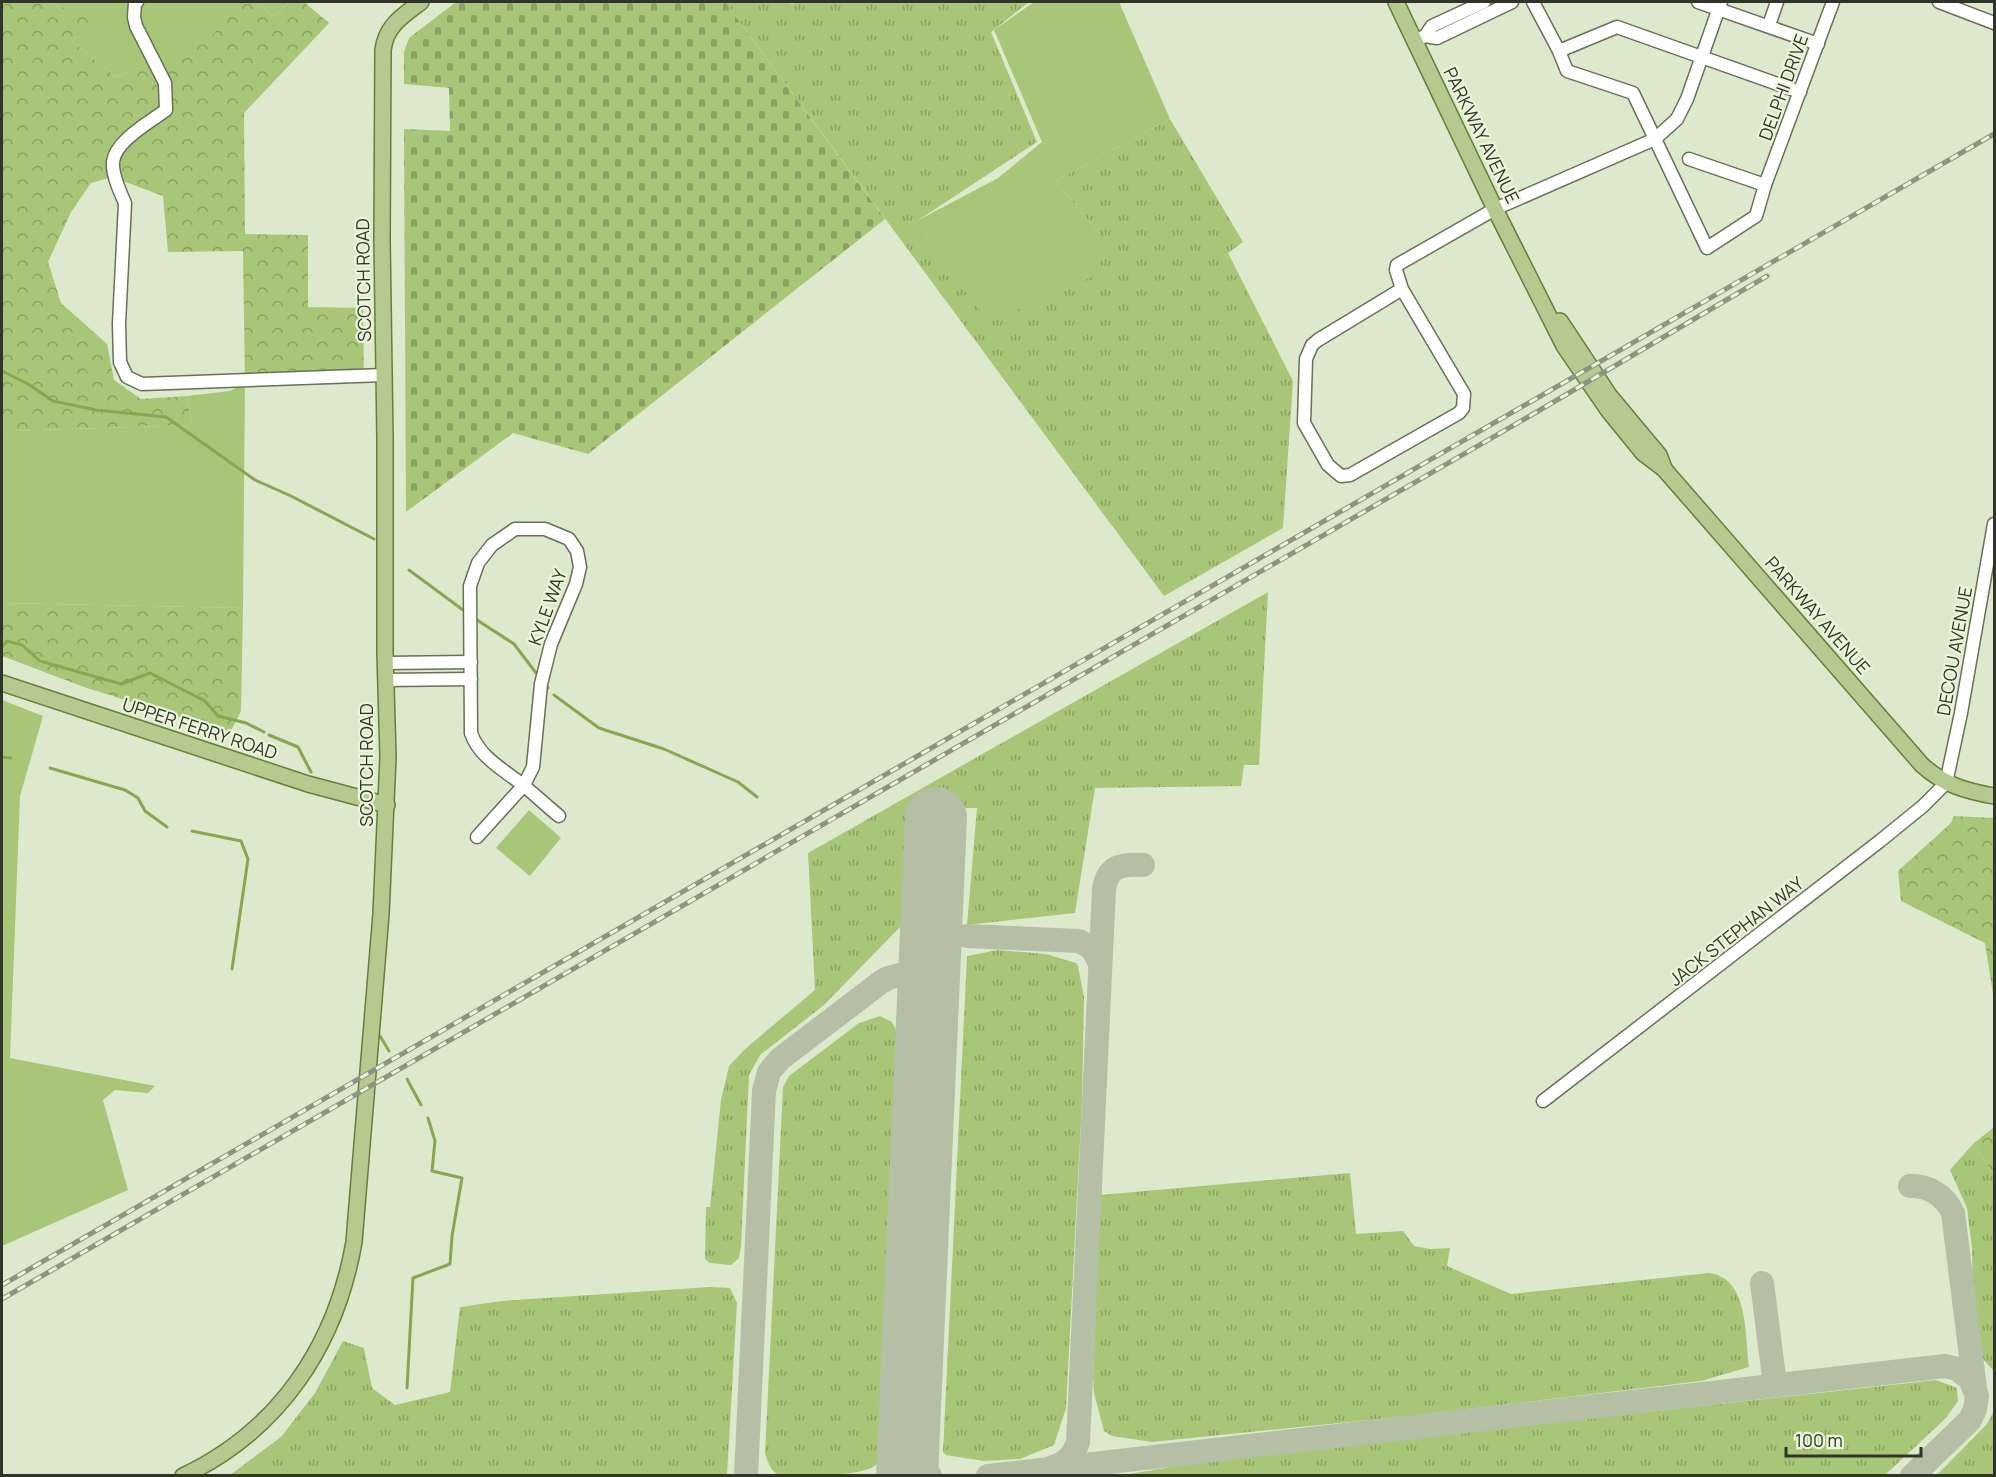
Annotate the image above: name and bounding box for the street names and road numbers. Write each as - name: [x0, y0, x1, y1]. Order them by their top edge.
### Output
- street label: DELPHI DRIVE: [1753, 31, 1813, 143]
- street label: PARKWAY AVENUE: [1439, 63, 1525, 207]
- street label: SCOTCH ROAD: [350, 218, 376, 342]
- street label: PARKWAY AVENUE: [1760, 551, 1876, 679]
- street label: KYLE WAY: [522, 565, 572, 649]
- street label: DECOU AVENUE: [1931, 585, 1977, 717]
- street label: UPPER FERRY ROAD: [119, 692, 281, 764]
- street label: SCOTCH ROAD: [354, 703, 378, 827]
- street label: JACK STEPHAN WAY: [1664, 870, 1809, 991]

